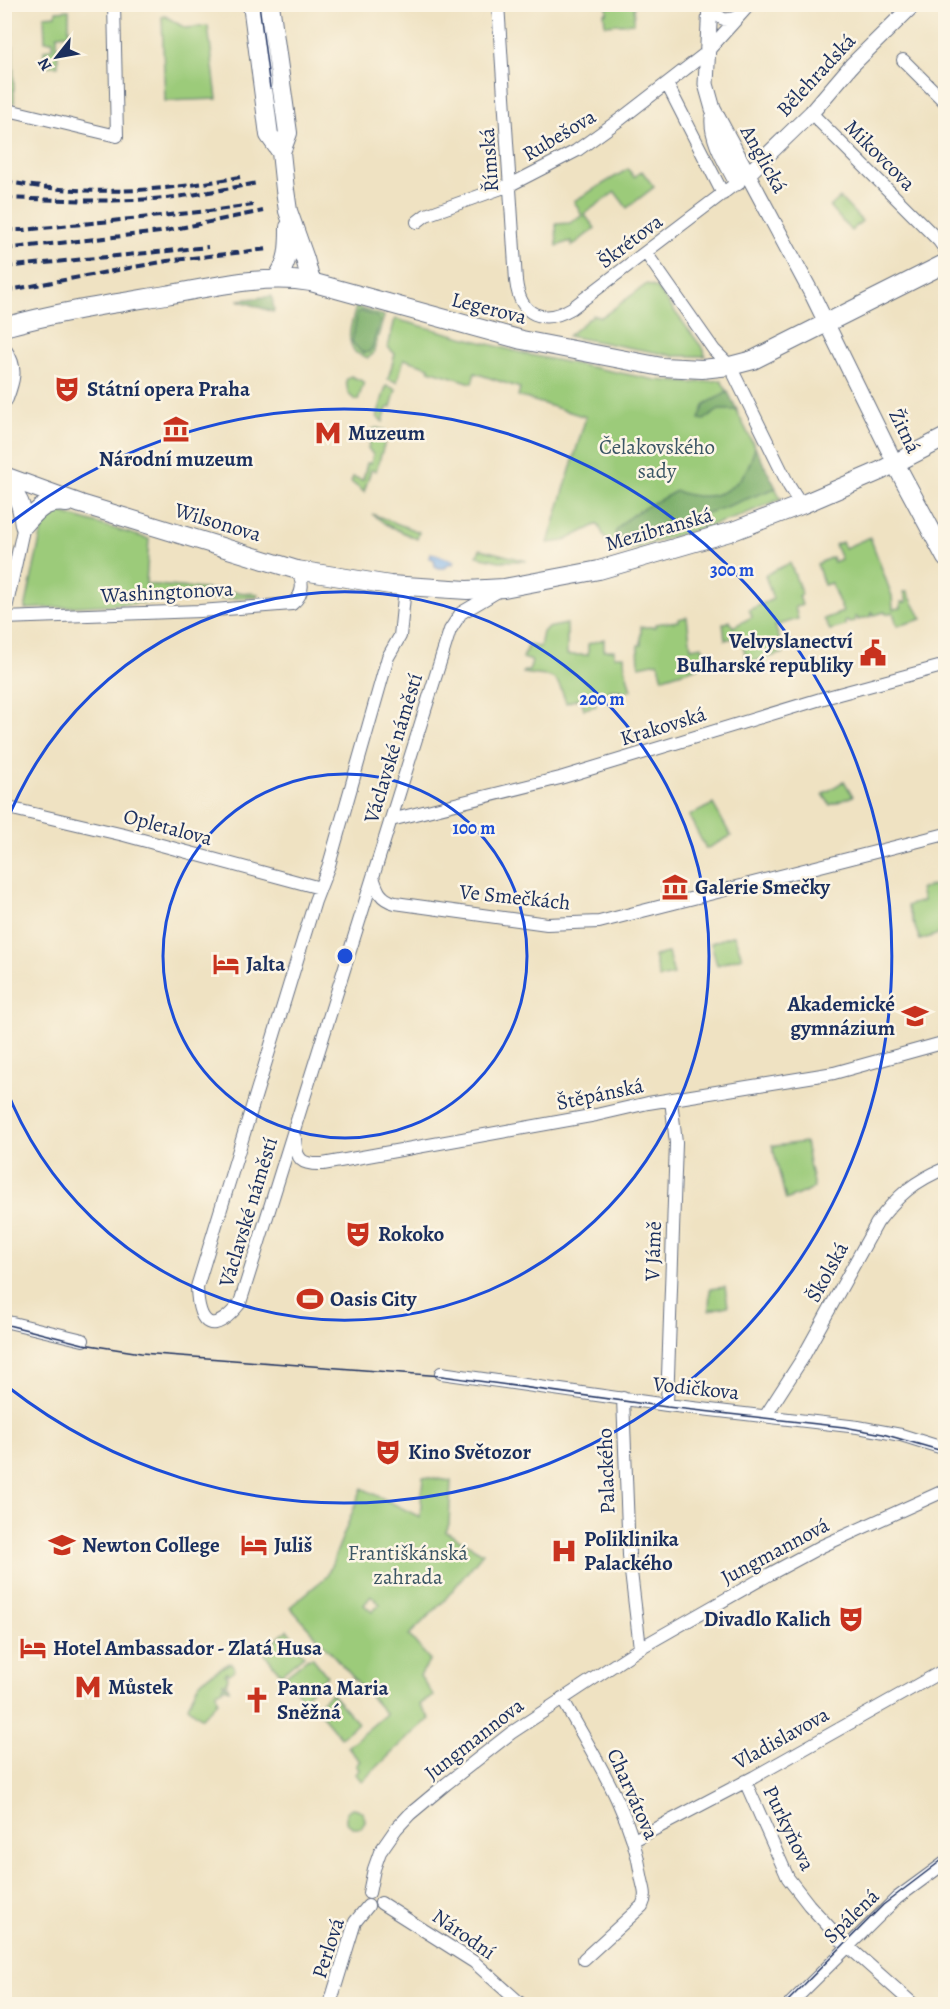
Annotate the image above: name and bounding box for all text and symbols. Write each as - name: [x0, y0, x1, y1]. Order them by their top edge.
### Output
- north arrow: [27, 27, 87, 87]
- street label: Bělehradská: [770, 27, 862, 123]
- text: N: [32, 53, 57, 75]
- street label: Rubešova: [517, 102, 601, 168]
- street label: Mikovcova: [838, 113, 922, 197]
- street label: Anglická: [733, 119, 794, 198]
- street label: Římská: [473, 127, 505, 193]
- street label: Škrétova: [592, 207, 668, 275]
- street label: Legerova: [448, 285, 530, 331]
- theatre icon: Státní opera Praha: [52, 374, 82, 404]
- place label: Státní opera Praha: [87, 375, 251, 403]
- street label: Žitná: [882, 404, 928, 458]
- museum icon: Národní muzeum: [161, 414, 191, 444]
- metro station icon: Muzeum: [313, 418, 343, 448]
- place label: Muzeum: [348, 419, 426, 447]
- park label: Čelakovského sady: [599, 433, 715, 485]
- place label: Národní muzeum: [99, 445, 254, 473]
- street label: Wilsonova: [170, 495, 265, 548]
- street label: Mezibranská: [602, 500, 716, 558]
- text: 300 m: [710, 558, 754, 582]
- street label: Washingtonova: [99, 575, 234, 610]
- place label: Velvyslanectví Bulharské republiky: [676, 627, 854, 679]
- public building icon: Velvyslanectví Bulharské republiky: [858, 638, 888, 668]
- street label: Václavské náměstí: [357, 670, 429, 827]
- text: 200 m: [579, 687, 625, 711]
- street label: Krakovská: [617, 700, 710, 752]
- street label: Opletalova: [120, 802, 216, 852]
- text: 100 m: [453, 816, 495, 840]
- museum icon: Galerie Smečky: [660, 872, 690, 902]
- place label: Galerie Smečky: [695, 873, 831, 901]
- street label: Ve Smečkách: [457, 877, 572, 917]
- centre of rings: [335, 946, 355, 966]
- hotel icon: Jalta: [211, 949, 241, 979]
- place label: Jalta: [246, 950, 286, 978]
- place label: Akademické gymnázium: [786, 990, 895, 1042]
- school or university icon: Akademické gymnázium: [900, 1001, 930, 1031]
- street label: Štěpánská: [554, 1071, 646, 1117]
- street label: Václavské náměstí: [212, 1134, 284, 1291]
- theatre icon: Rokoko: [343, 1219, 373, 1249]
- place label: Rokoko: [378, 1220, 445, 1248]
- street label: V Jámě: [638, 1221, 668, 1282]
- street label: Školská: [799, 1237, 855, 1307]
- sports icon: Oasis City: [295, 1284, 325, 1314]
- place label: Oasis City: [330, 1285, 418, 1313]
- street label: Vodičkova: [650, 1369, 741, 1406]
- street label: Palackého: [591, 1428, 621, 1514]
- theatre icon: Kino Světozor: [373, 1437, 403, 1467]
- place label: Kino Světozor: [408, 1438, 531, 1466]
- street label: Jungmannová: [716, 1511, 834, 1591]
- place label: Poliklinika Palackého: [584, 1525, 680, 1577]
- school or university icon: Newton College: [47, 1530, 77, 1560]
- hotel icon: Juliš: [239, 1530, 269, 1560]
- place label: Newton College: [82, 1531, 220, 1559]
- place label: Juliš: [274, 1531, 312, 1559]
- hospital icon: Poliklinika Palackého: [549, 1536, 579, 1566]
- park label: Františkánská zahrada: [348, 1539, 468, 1591]
- theatre icon: Divadlo Kalich: [836, 1604, 866, 1634]
- place label: Divadlo Kalich: [704, 1605, 831, 1633]
- hotel icon: Hotel Ambassador - Zlatá Husa: [18, 1633, 48, 1663]
- place label: Hotel Ambassador - Zlatá Husa: [53, 1634, 323, 1662]
- metro station icon: Můstek: [73, 1672, 103, 1702]
- place label: Můstek: [108, 1673, 173, 1701]
- place label: Panna Maria Sněžná: [277, 1674, 390, 1726]
- church icon: Panna Maria Sněžná: [242, 1685, 272, 1715]
- street label: Jungmannova: [419, 1691, 530, 1787]
- street label: Vladislavova: [727, 1700, 834, 1776]
- street label: Charvátova: [600, 1744, 666, 1844]
- street label: Purkyňova: [756, 1781, 822, 1875]
- street label: Spálená: [817, 1882, 885, 1950]
- street label: Národní: [427, 1902, 501, 1966]
- street label: Perlová: [305, 1914, 351, 1982]

